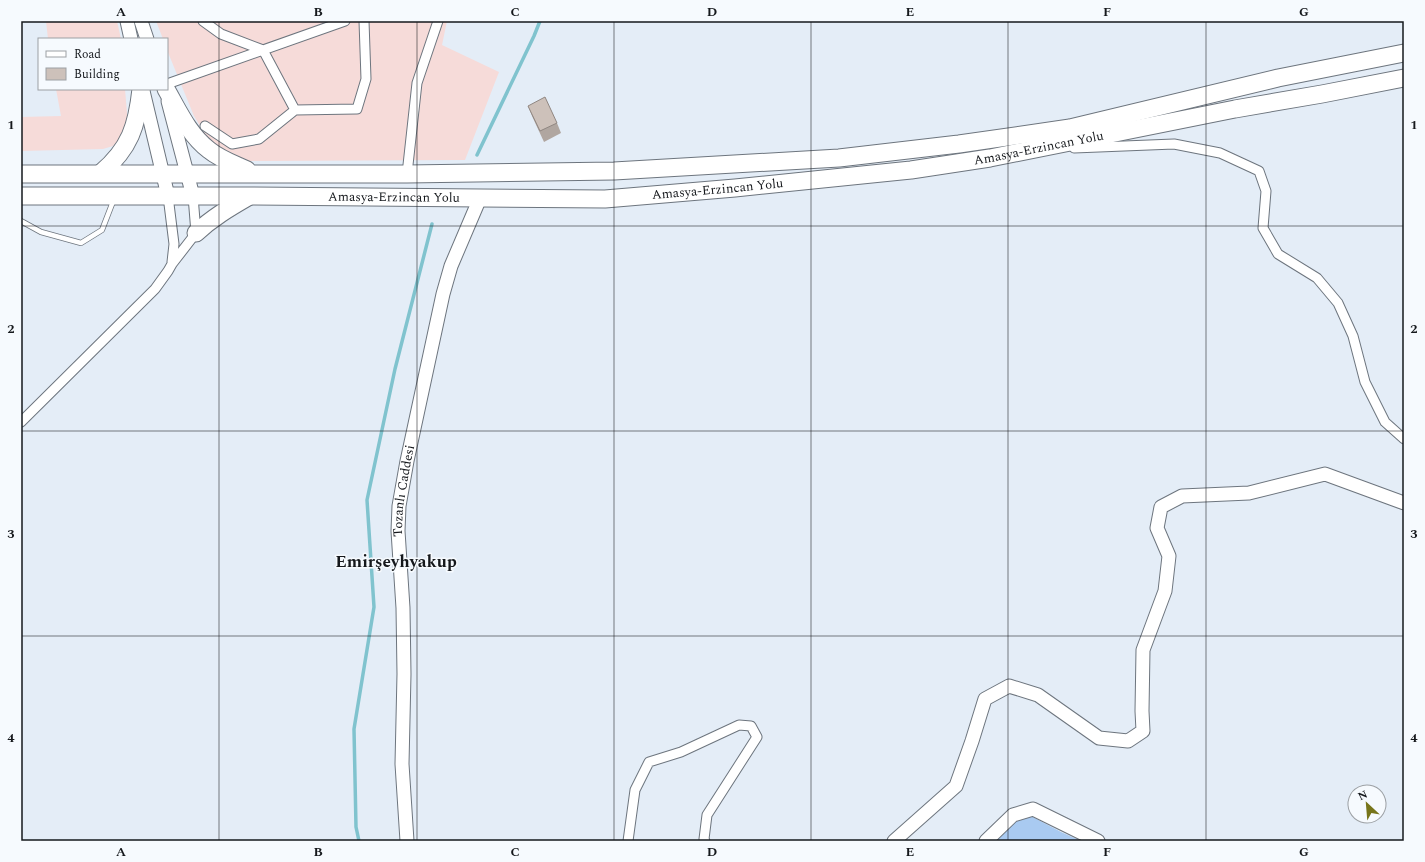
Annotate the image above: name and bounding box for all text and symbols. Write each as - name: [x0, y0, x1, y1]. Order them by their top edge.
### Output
- text: A: [116, 2, 126, 22]
- text: B: [313, 2, 323, 22]
- text: C: [510, 2, 520, 22]
- text: D: [707, 2, 717, 22]
- text: E: [906, 2, 915, 22]
- text: F: [1103, 2, 1111, 22]
- text: G: [1299, 2, 1309, 22]
- legend: [38, 38, 168, 90]
- text: Road: [74, 45, 101, 64]
- text: Building: [74, 65, 120, 84]
- text: 1: [7, 115, 15, 135]
- text: 1: [1410, 115, 1418, 135]
- street label: Amasya-Erzincan Yolu: [973, 126, 1105, 170]
- street label: Amasya-Erzincan Yolu: [651, 173, 784, 205]
- street label: Amasya-Erzincan Yolu: [328, 187, 460, 208]
- text: 2: [7, 319, 15, 339]
- text: 2: [1410, 319, 1418, 339]
- street label: Tozanlı Caddesi: [388, 443, 420, 537]
- text: 3: [7, 524, 15, 544]
- text: 3: [1410, 524, 1418, 544]
- district label: Emirşeyhyakup: [335, 549, 457, 575]
- text: 4: [7, 728, 15, 748]
- text: 4: [1410, 728, 1418, 748]
- north arrow: [1347, 784, 1387, 824]
- text: N: [1355, 786, 1371, 805]
- text: A: [116, 842, 126, 862]
- text: B: [313, 842, 323, 862]
- text: C: [510, 842, 520, 862]
- text: D: [707, 842, 717, 862]
- text: E: [906, 842, 915, 862]
- text: F: [1103, 842, 1111, 862]
- text: G: [1299, 842, 1309, 862]

